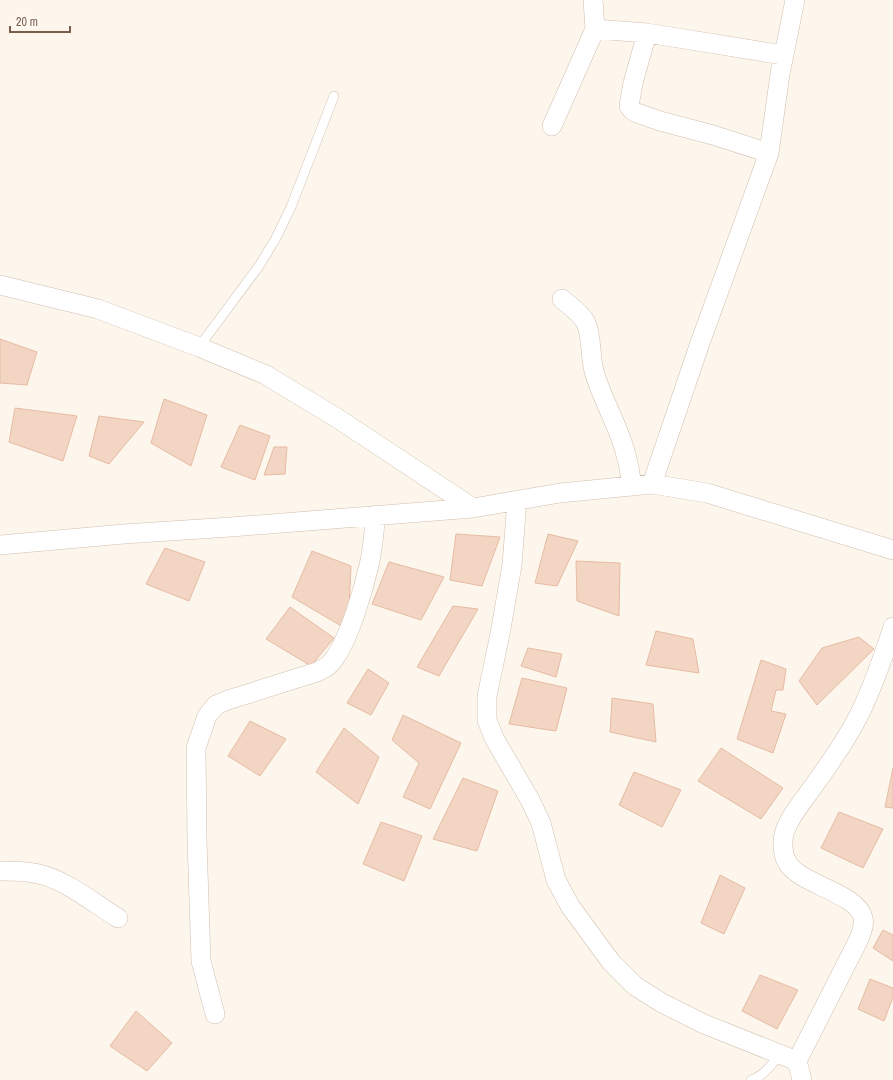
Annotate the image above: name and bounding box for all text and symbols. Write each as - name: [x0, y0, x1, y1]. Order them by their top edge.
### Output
- scale bar: [10, 8, 70, 34]
- text: 20 m: [16, 14, 38, 30]

